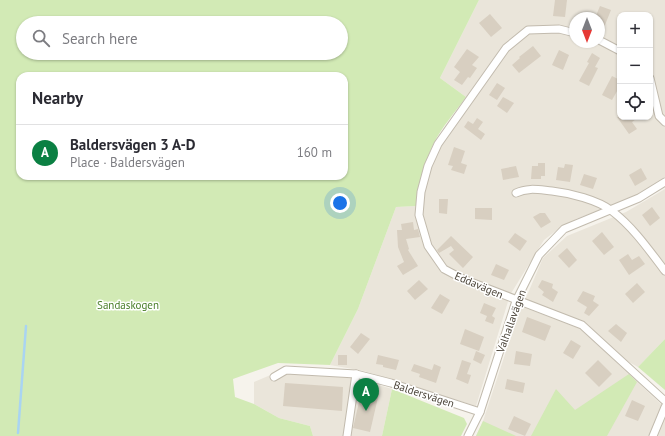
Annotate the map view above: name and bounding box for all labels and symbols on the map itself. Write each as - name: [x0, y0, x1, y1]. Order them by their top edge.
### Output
- north arrow: [569, 12, 605, 48]
- your location: [330, 193, 350, 213]
- street label: Eddavägen: [453, 269, 505, 301]
- street label: Valhallavägen: [493, 288, 529, 355]
- park label: Sandaskogen: [97, 298, 159, 312]
- pin: A: [353, 378, 379, 411]
- street label: Baldersvägen: [392, 378, 456, 410]

